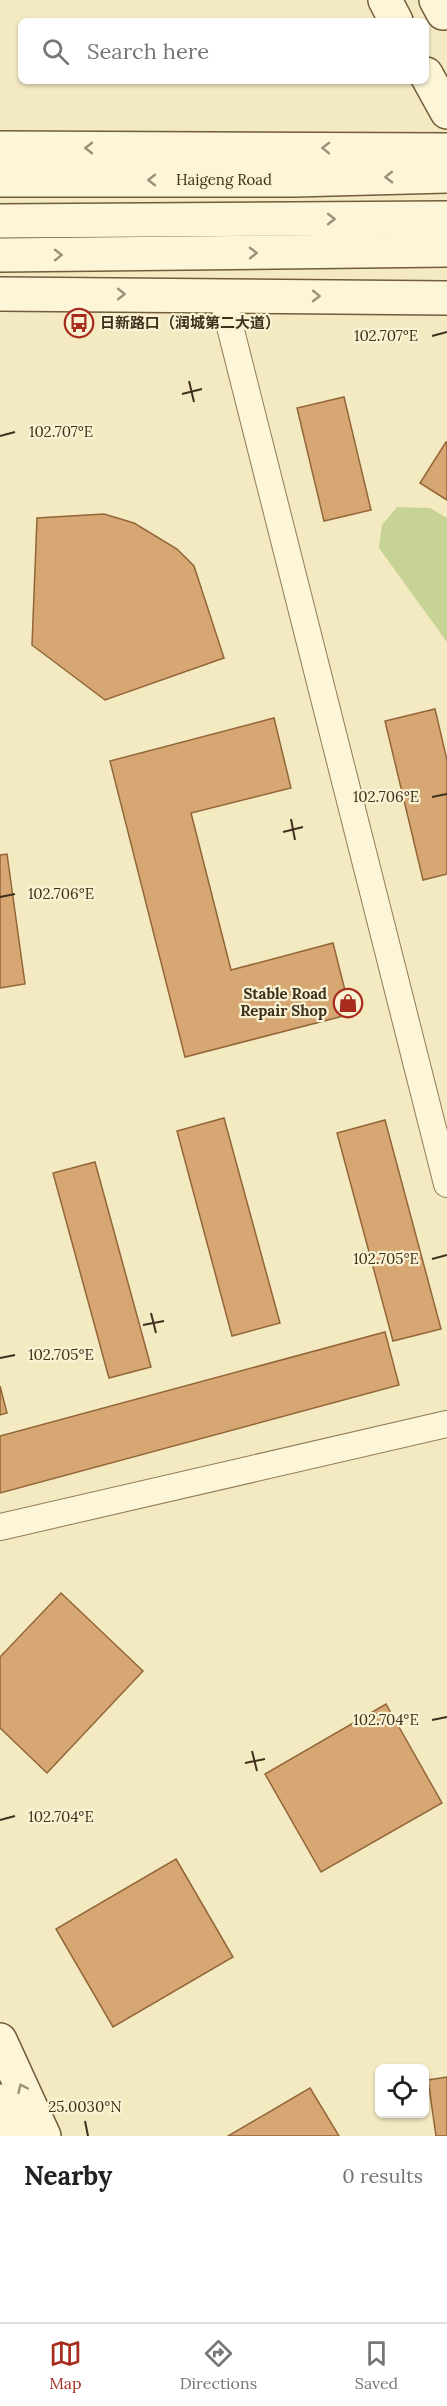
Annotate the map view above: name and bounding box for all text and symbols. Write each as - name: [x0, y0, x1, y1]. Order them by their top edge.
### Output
- search box: [18, 18, 429, 84]
- icon: search: [39, 35, 72, 68]
- text: Search here: [87, 37, 209, 65]
- one-way arrow: [84, 142, 93, 154]
- one-way arrow: [321, 142, 330, 154]
- street label: Haigeng Road: [176, 170, 272, 189]
- one-way arrow: [384, 171, 393, 184]
- one-way arrow: [147, 174, 156, 186]
- one-way arrow: [327, 213, 336, 225]
- one-way arrow: [249, 247, 258, 259]
- one-way arrow: [54, 248, 63, 261]
- one-way arrow: [117, 288, 126, 300]
- one-way arrow: [312, 290, 321, 302]
- bus stop icon: 日新路口（润城第二大道）: [63, 307, 95, 339]
- place label: 日新路口（润城第二大道）: [100, 313, 280, 332]
- text: 102.707°E: [354, 326, 418, 345]
- text: 102.707°E: [29, 422, 93, 441]
- text: 102.706°E: [353, 787, 419, 806]
- text: 102.706°E: [28, 884, 94, 903]
- place label: Stable Road Repair Shop: [240, 984, 327, 1020]
- shop icon: Stable Road Repair Shop: [332, 987, 364, 1019]
- text: 102.705°E: [353, 1249, 419, 1268]
- text: 102.705°E: [28, 1345, 94, 1364]
- text: 102.704°E: [353, 1710, 419, 1729]
- text: 102.704°E: [28, 1807, 94, 1826]
- map controls: [375, 2064, 429, 2118]
- button: locate: [375, 2064, 429, 2118]
- one-way arrow: [17, 2084, 29, 2095]
- text: 25.0030°N: [48, 2097, 122, 2116]
- text: Nearby: [24, 2159, 112, 2192]
- text: 0 results: [342, 2163, 423, 2188]
- tab: Map: [49, 2337, 82, 2393]
- tab: Directions: [180, 2337, 257, 2393]
- tab: Saved: [355, 2337, 398, 2393]

